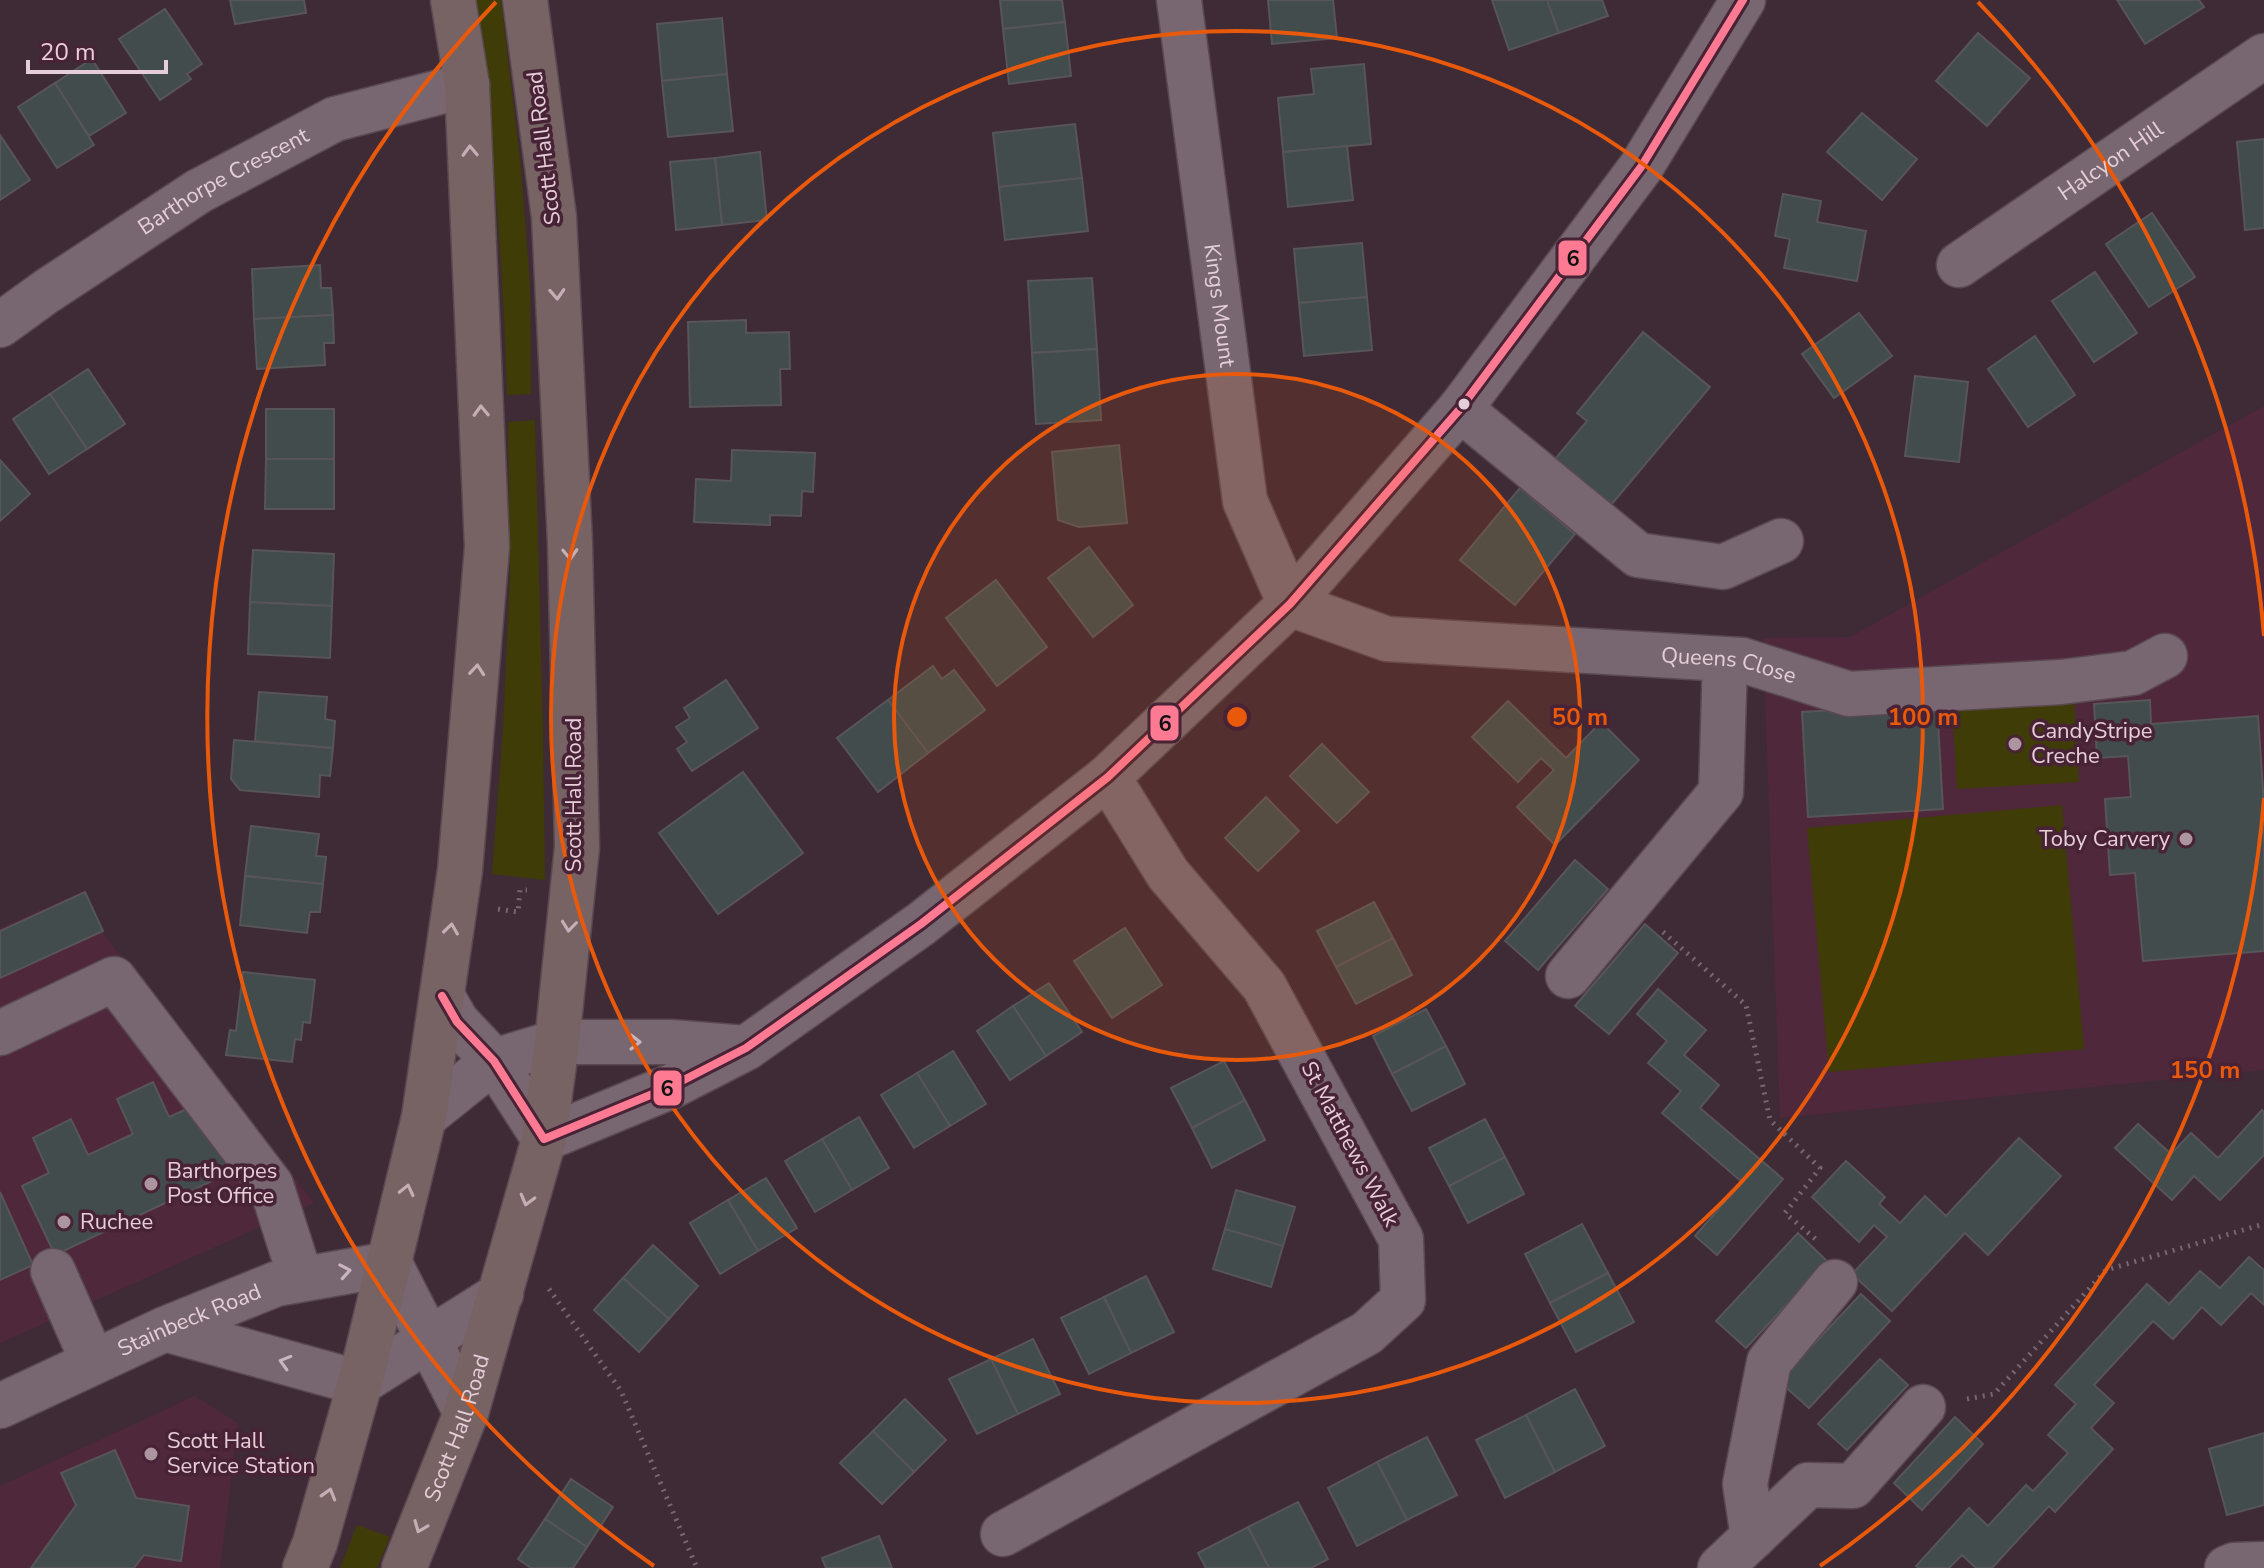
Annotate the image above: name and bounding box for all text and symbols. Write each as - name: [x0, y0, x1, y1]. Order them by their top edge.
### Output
- scale bar: [28, 24, 166, 74]
- text: 20 m: [40, 36, 96, 68]
- street label: Scott Hall Road: [520, 69, 568, 227]
- street label: Halcyon Hill: [2052, 114, 2170, 208]
- street label: Barthorpe Crescent: [132, 120, 314, 242]
- one-way arrow: [462, 144, 479, 157]
- line badge: 6: [1557, 239, 1588, 277]
- street label: Kings Mount: [1196, 242, 1242, 369]
- text: 6: [1566, 244, 1580, 274]
- one-way arrow: [549, 288, 566, 301]
- unlabelled marker: [1456, 396, 1472, 412]
- one-way arrow: [473, 404, 490, 417]
- one-way arrow: [561, 548, 579, 561]
- street label: Queens Close: [1660, 640, 1800, 691]
- one-way arrow: [468, 663, 485, 676]
- text: 50 m: [1552, 701, 1608, 733]
- text: 100 m: [1888, 701, 1958, 733]
- centre of rings: [1223, 703, 1251, 731]
- line badge: 6: [1149, 704, 1180, 742]
- text: 6: [1158, 709, 1172, 739]
- place label: CandyStripe Creche: [2031, 716, 2152, 771]
- street label: Scott Hall Road: [559, 718, 589, 872]
- marker: CandyStripe Creche: [2006, 735, 2024, 753]
- place label: Toby Carvery: [2039, 824, 2171, 854]
- marker: Toby Carvery: [2177, 830, 2195, 848]
- one-way arrow: [561, 920, 578, 933]
- one-way arrow: [442, 922, 459, 936]
- one-way arrow: [629, 1033, 642, 1051]
- text: 150 m: [2170, 1054, 2240, 1086]
- street label: St Matthews Walk: [1294, 1056, 1407, 1233]
- line badge: 6: [652, 1069, 683, 1107]
- text: 6: [660, 1074, 674, 1104]
- place label: Barthorpes Post Office: [167, 1156, 277, 1211]
- marker: Barthorpes Post Office: [142, 1175, 160, 1193]
- one-way arrow: [398, 1184, 415, 1198]
- one-way arrow: [520, 1193, 537, 1207]
- place label: Ruchee: [80, 1207, 153, 1237]
- marker: Ruchee: [55, 1213, 73, 1231]
- one-way arrow: [338, 1264, 352, 1281]
- street label: Stainbeck Road: [113, 1277, 266, 1364]
- street label: Scott Hall Road: [417, 1351, 497, 1506]
- one-way arrow: [279, 1354, 293, 1371]
- place label: Scott Hall Service Station: [167, 1426, 315, 1481]
- marker: Scott Hall Service Station: [142, 1445, 160, 1463]
- one-way arrow: [320, 1487, 336, 1501]
- one-way arrow: [414, 1519, 430, 1533]

